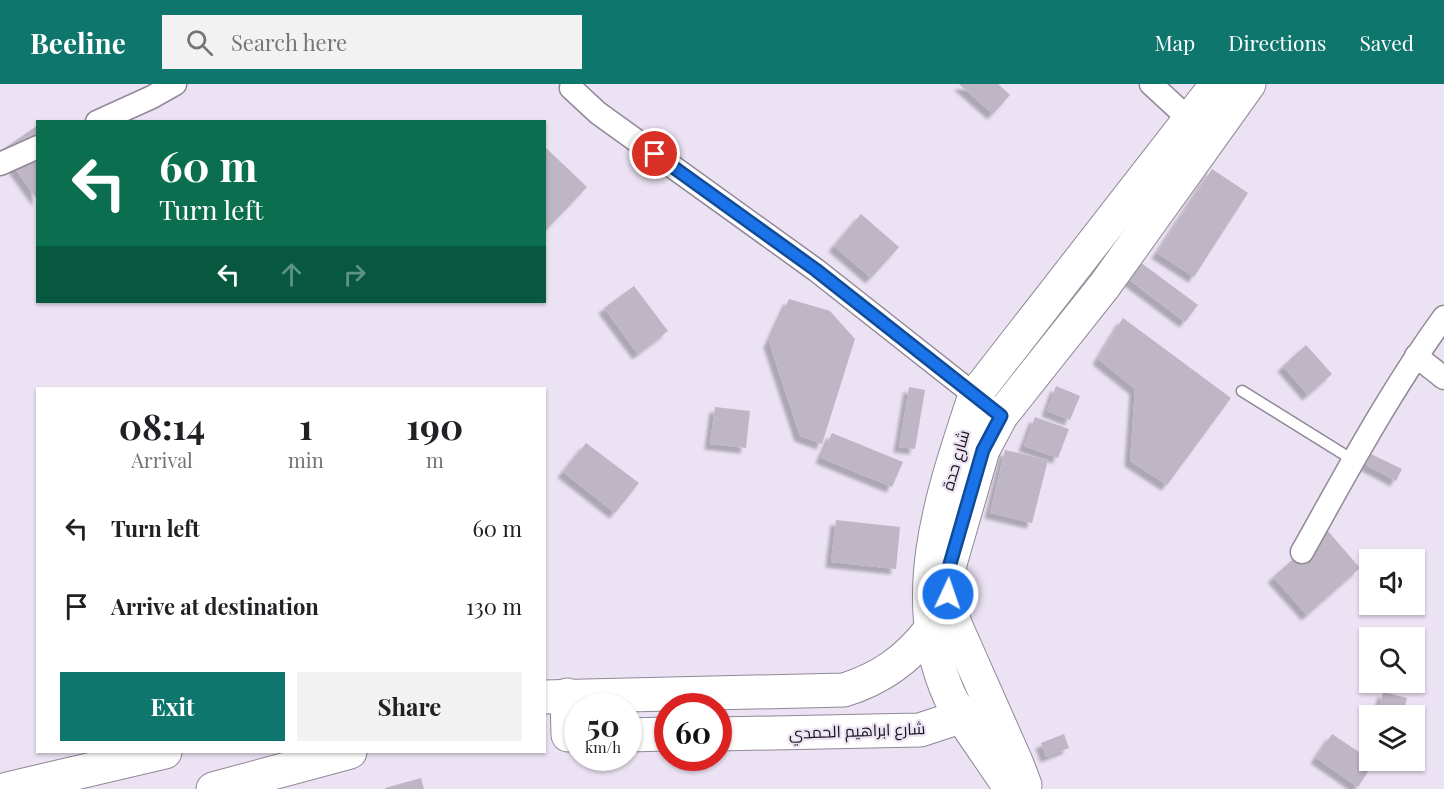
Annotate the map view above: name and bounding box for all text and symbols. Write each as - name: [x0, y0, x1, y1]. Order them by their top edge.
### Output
- search box: [162, 15, 582, 69]
- text: Beeline: [30, 24, 126, 61]
- icon: search: [183, 26, 216, 59]
- text: Search here: [231, 27, 347, 57]
- text: Map: [1154, 28, 1195, 56]
- text: Directions: [1228, 28, 1326, 56]
- text: Saved: [1359, 28, 1414, 56]
- pin: [629, 128, 680, 179]
- text: 60 m: [159, 137, 257, 193]
- icon: arrive: [638, 137, 671, 170]
- icon: left: [60, 144, 138, 222]
- text: Turn left: [159, 191, 263, 227]
- icon: left: [212, 258, 245, 291]
- icon: ahead: [275, 258, 308, 291]
- icon: right: [338, 258, 371, 291]
- text: 08:14: [119, 401, 205, 449]
- text: 1: [299, 401, 313, 449]
- text: 190: [406, 401, 463, 449]
- street label: شارع حدة: [936, 427, 976, 493]
- text: Arrival: [131, 446, 193, 473]
- text: min: [288, 446, 324, 473]
- text: m: [426, 446, 444, 473]
- icon: left: [60, 512, 93, 545]
- text: Turn left: [111, 513, 200, 543]
- text: 60 m: [472, 513, 522, 543]
- map controls: [1359, 549, 1425, 771]
- button: sound: [1359, 549, 1425, 615]
- position arrow: [916, 562, 980, 626]
- icon: arrive: [60, 590, 93, 623]
- text: Arrive at destination: [111, 591, 319, 621]
- text: 130 m: [466, 591, 522, 621]
- button: search: [1359, 627, 1425, 693]
- button: Exit: [60, 672, 285, 741]
- button: Share: [297, 672, 522, 741]
- speed limit sign: 60: [654, 693, 732, 771]
- text: 50: [586, 705, 620, 745]
- button: layers: [1359, 705, 1425, 771]
- street label: شارع ابراهيم الحمدي: [788, 717, 926, 747]
- text: km/h: [585, 737, 621, 757]

